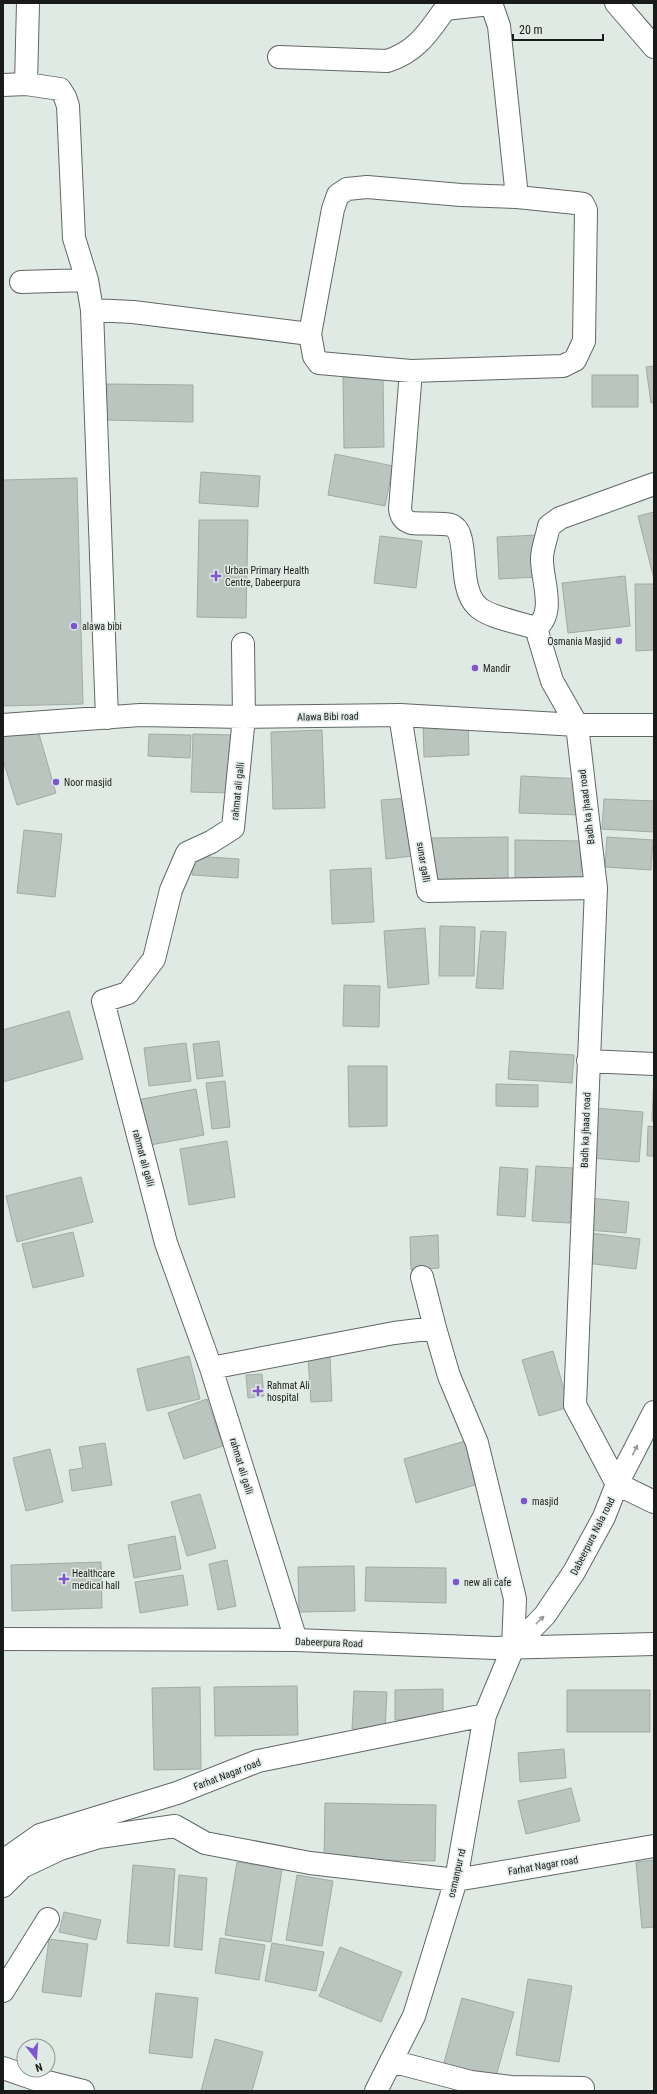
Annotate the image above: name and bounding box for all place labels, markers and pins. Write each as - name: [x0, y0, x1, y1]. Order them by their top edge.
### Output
- place label: Urban Primary Health Centre, Dabeerpura: [225, 565, 309, 588]
- marker: Urban Primary Health Centre, Dabeerpura: [210, 570, 222, 582]
- marker: alawa bibi: [69, 621, 79, 631]
- place label: alawa bibi: [82, 621, 122, 632]
- place label: Osmania Masjid: [547, 636, 611, 647]
- marker: Osmania Masjid: [614, 636, 624, 646]
- marker: Mandir: [470, 663, 480, 673]
- place label: Mandir: [483, 663, 511, 674]
- marker: Noor masjid: [51, 777, 61, 787]
- place label: Noor masjid: [64, 777, 112, 788]
- place label: Rahmat Ali hospital: [267, 1380, 310, 1403]
- marker: Rahmat Ali hospital: [252, 1385, 264, 1397]
- marker: masjid: [519, 1496, 529, 1506]
- place label: masjid: [532, 1496, 558, 1507]
- place label: Healthcare medical hall: [72, 1568, 120, 1591]
- marker: Healthcare medical hall: [59, 1574, 69, 1584]
- marker: new ali cafe: [451, 1577, 461, 1587]
- place label: new ali cafe: [464, 1577, 511, 1588]

